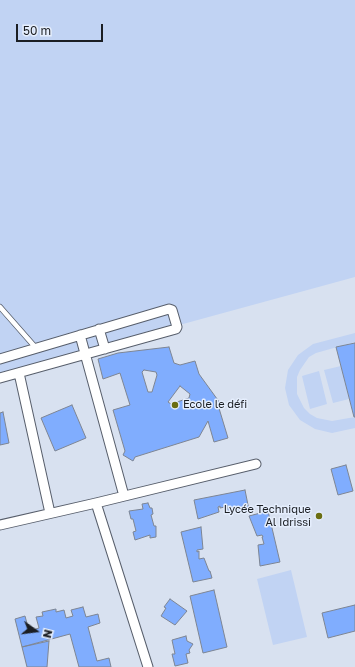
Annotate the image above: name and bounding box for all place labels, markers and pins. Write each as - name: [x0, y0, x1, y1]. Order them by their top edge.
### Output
- place label: Ecole le défi: [183, 398, 247, 412]
- marker: Ecole le défi: [170, 400, 180, 410]
- place label: Lycée Technique Al Idrissi: [224, 503, 311, 529]
- marker: Lycée Technique Al Idrissi: [314, 511, 324, 521]

